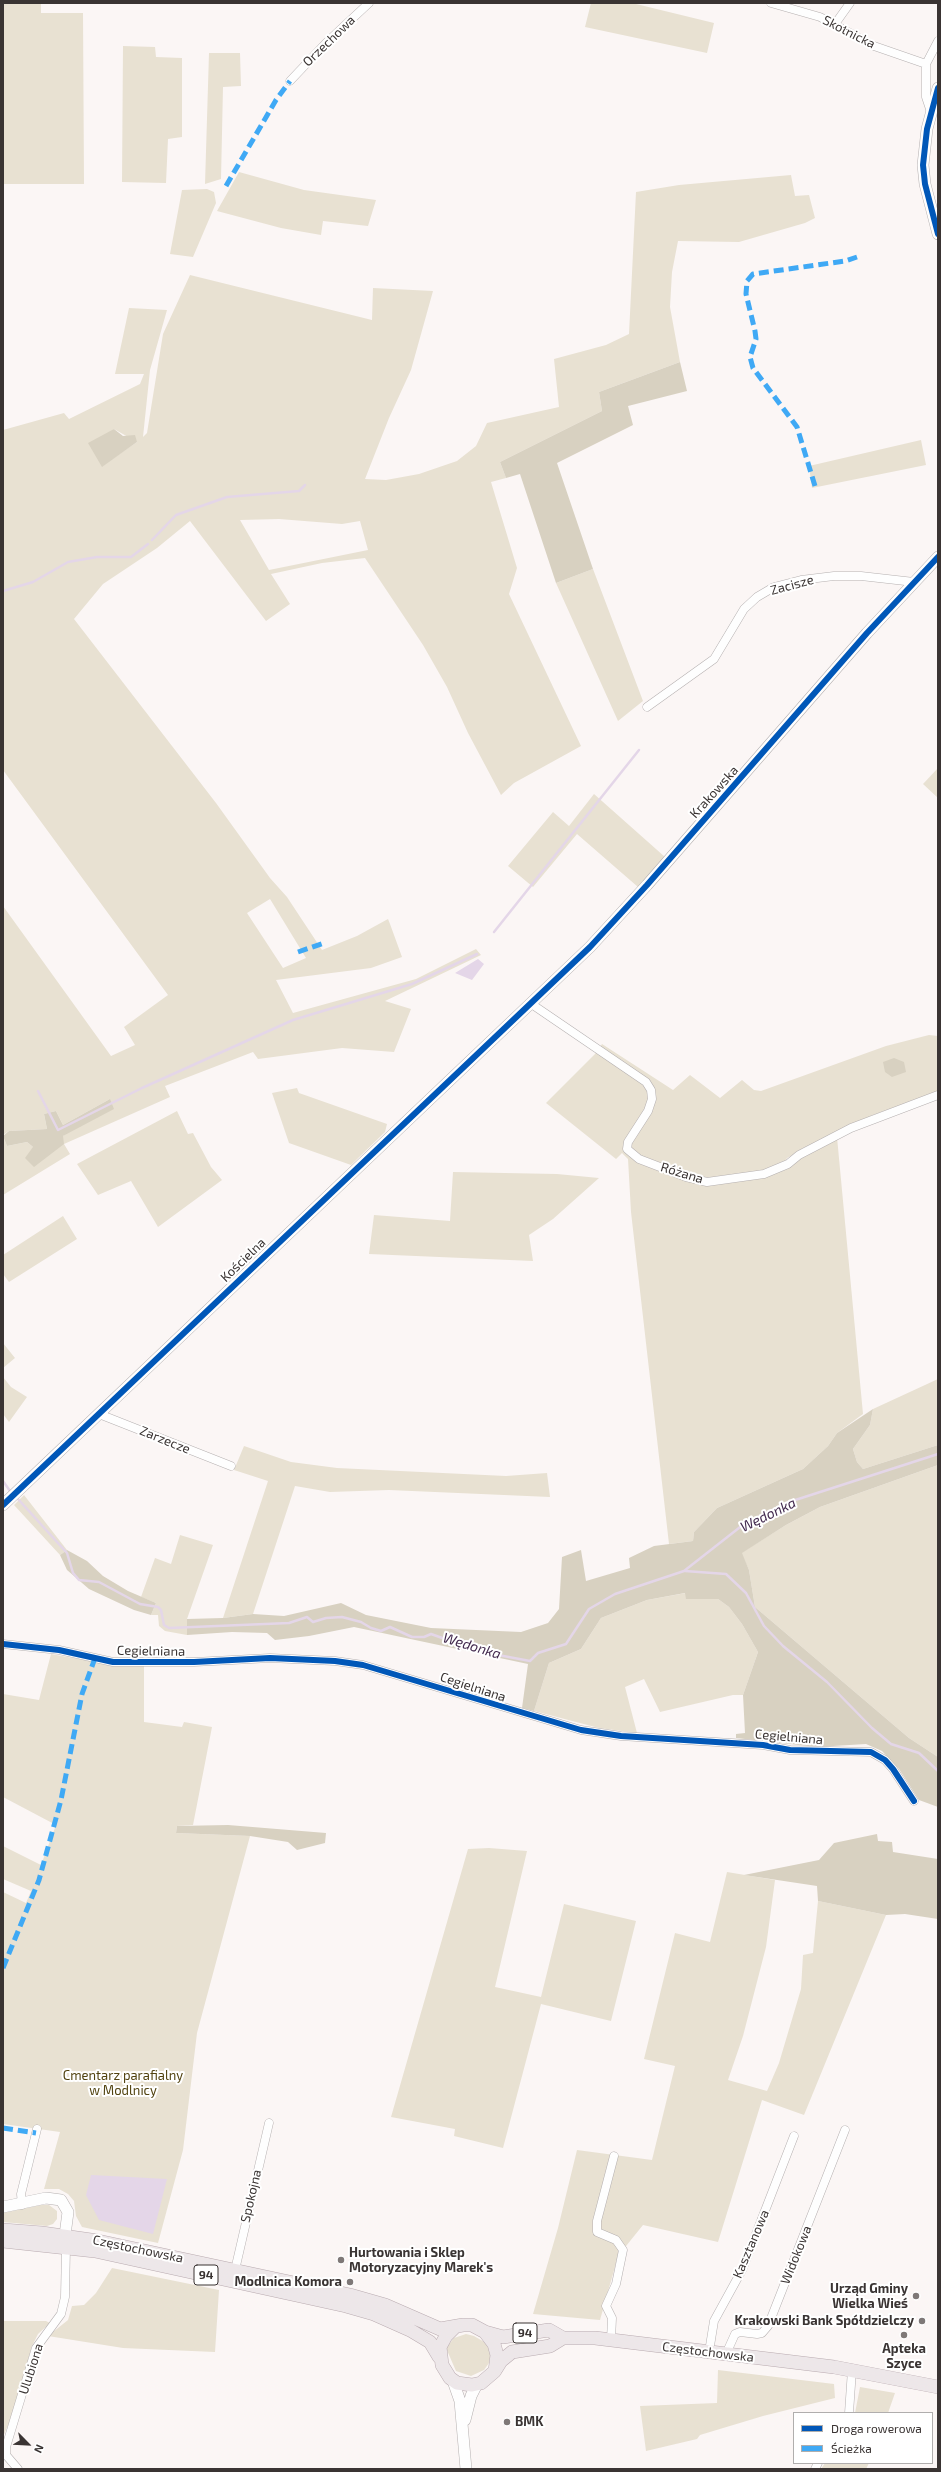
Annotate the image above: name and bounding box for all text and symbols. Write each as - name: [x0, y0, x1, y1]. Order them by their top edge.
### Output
- street label: Orzechowa: [300, 12, 358, 70]
- street label: Skotnicka: [820, 12, 878, 52]
- street label: Zacisze: [769, 572, 815, 598]
- street label: Krakowska: [687, 763, 741, 821]
- street label: Różana: [659, 1159, 705, 1187]
- street label: Kościelna: [217, 1235, 269, 1285]
- street label: Zarzecze: [137, 1423, 193, 1457]
- water label: Wędonka: [737, 1494, 799, 1536]
- water label: Wędonka: [441, 1629, 503, 1663]
- street label: Cegielniana: [117, 1643, 185, 1659]
- street label: Cegielniana: [438, 1669, 508, 1705]
- street label: Cegielniana: [754, 1726, 824, 1748]
- park label: Cmentarz parafialny w Modlnicy: [63, 2068, 183, 2099]
- street label: Spokojna: [237, 2168, 265, 2224]
- street label: Kasztanowa: [730, 2207, 772, 2281]
- street label: Widokowa: [777, 2223, 815, 2287]
- street label: Częstochowska: [91, 2232, 185, 2266]
- place label: Hurtowania i Sklep Motoryzacyjny Marek's: [349, 2245, 493, 2276]
- marker: Hurtowania i Sklep Motoryzacyjny Marek's: [336, 2255, 346, 2265]
- road number: 94: [194, 2265, 218, 2285]
- place label: Modlnica Komora: [234, 2274, 342, 2290]
- marker: Modlnica Komora: [345, 2277, 355, 2287]
- place label: Urząd Gminy Wielka Wieś: [830, 2281, 908, 2312]
- marker: Urząd Gminy Wielka Wieś: [911, 2291, 921, 2301]
- place label: Krakowski Bank Spółdzielczy: [735, 2313, 914, 2329]
- marker: Krakowski Bank Spółdzielczy: [917, 2316, 927, 2326]
- road number: 94: [513, 2323, 537, 2343]
- marker: Apteka Szyce: [899, 2330, 909, 2340]
- street label: Częstochowska: [661, 2339, 755, 2365]
- place label: Apteka Szyce: [882, 2341, 926, 2372]
- street label: Ulubiona: [15, 2342, 47, 2396]
- legend: [793, 2412, 933, 2464]
- place label: BMK: [515, 2414, 543, 2430]
- marker: BMK: [502, 2417, 512, 2427]
- text: Droga rowerowa: [831, 2421, 922, 2435]
- north arrow: [8, 2424, 48, 2464]
- text: Ścieżka: [831, 2441, 872, 2455]
- text: N: [32, 2443, 47, 2455]

